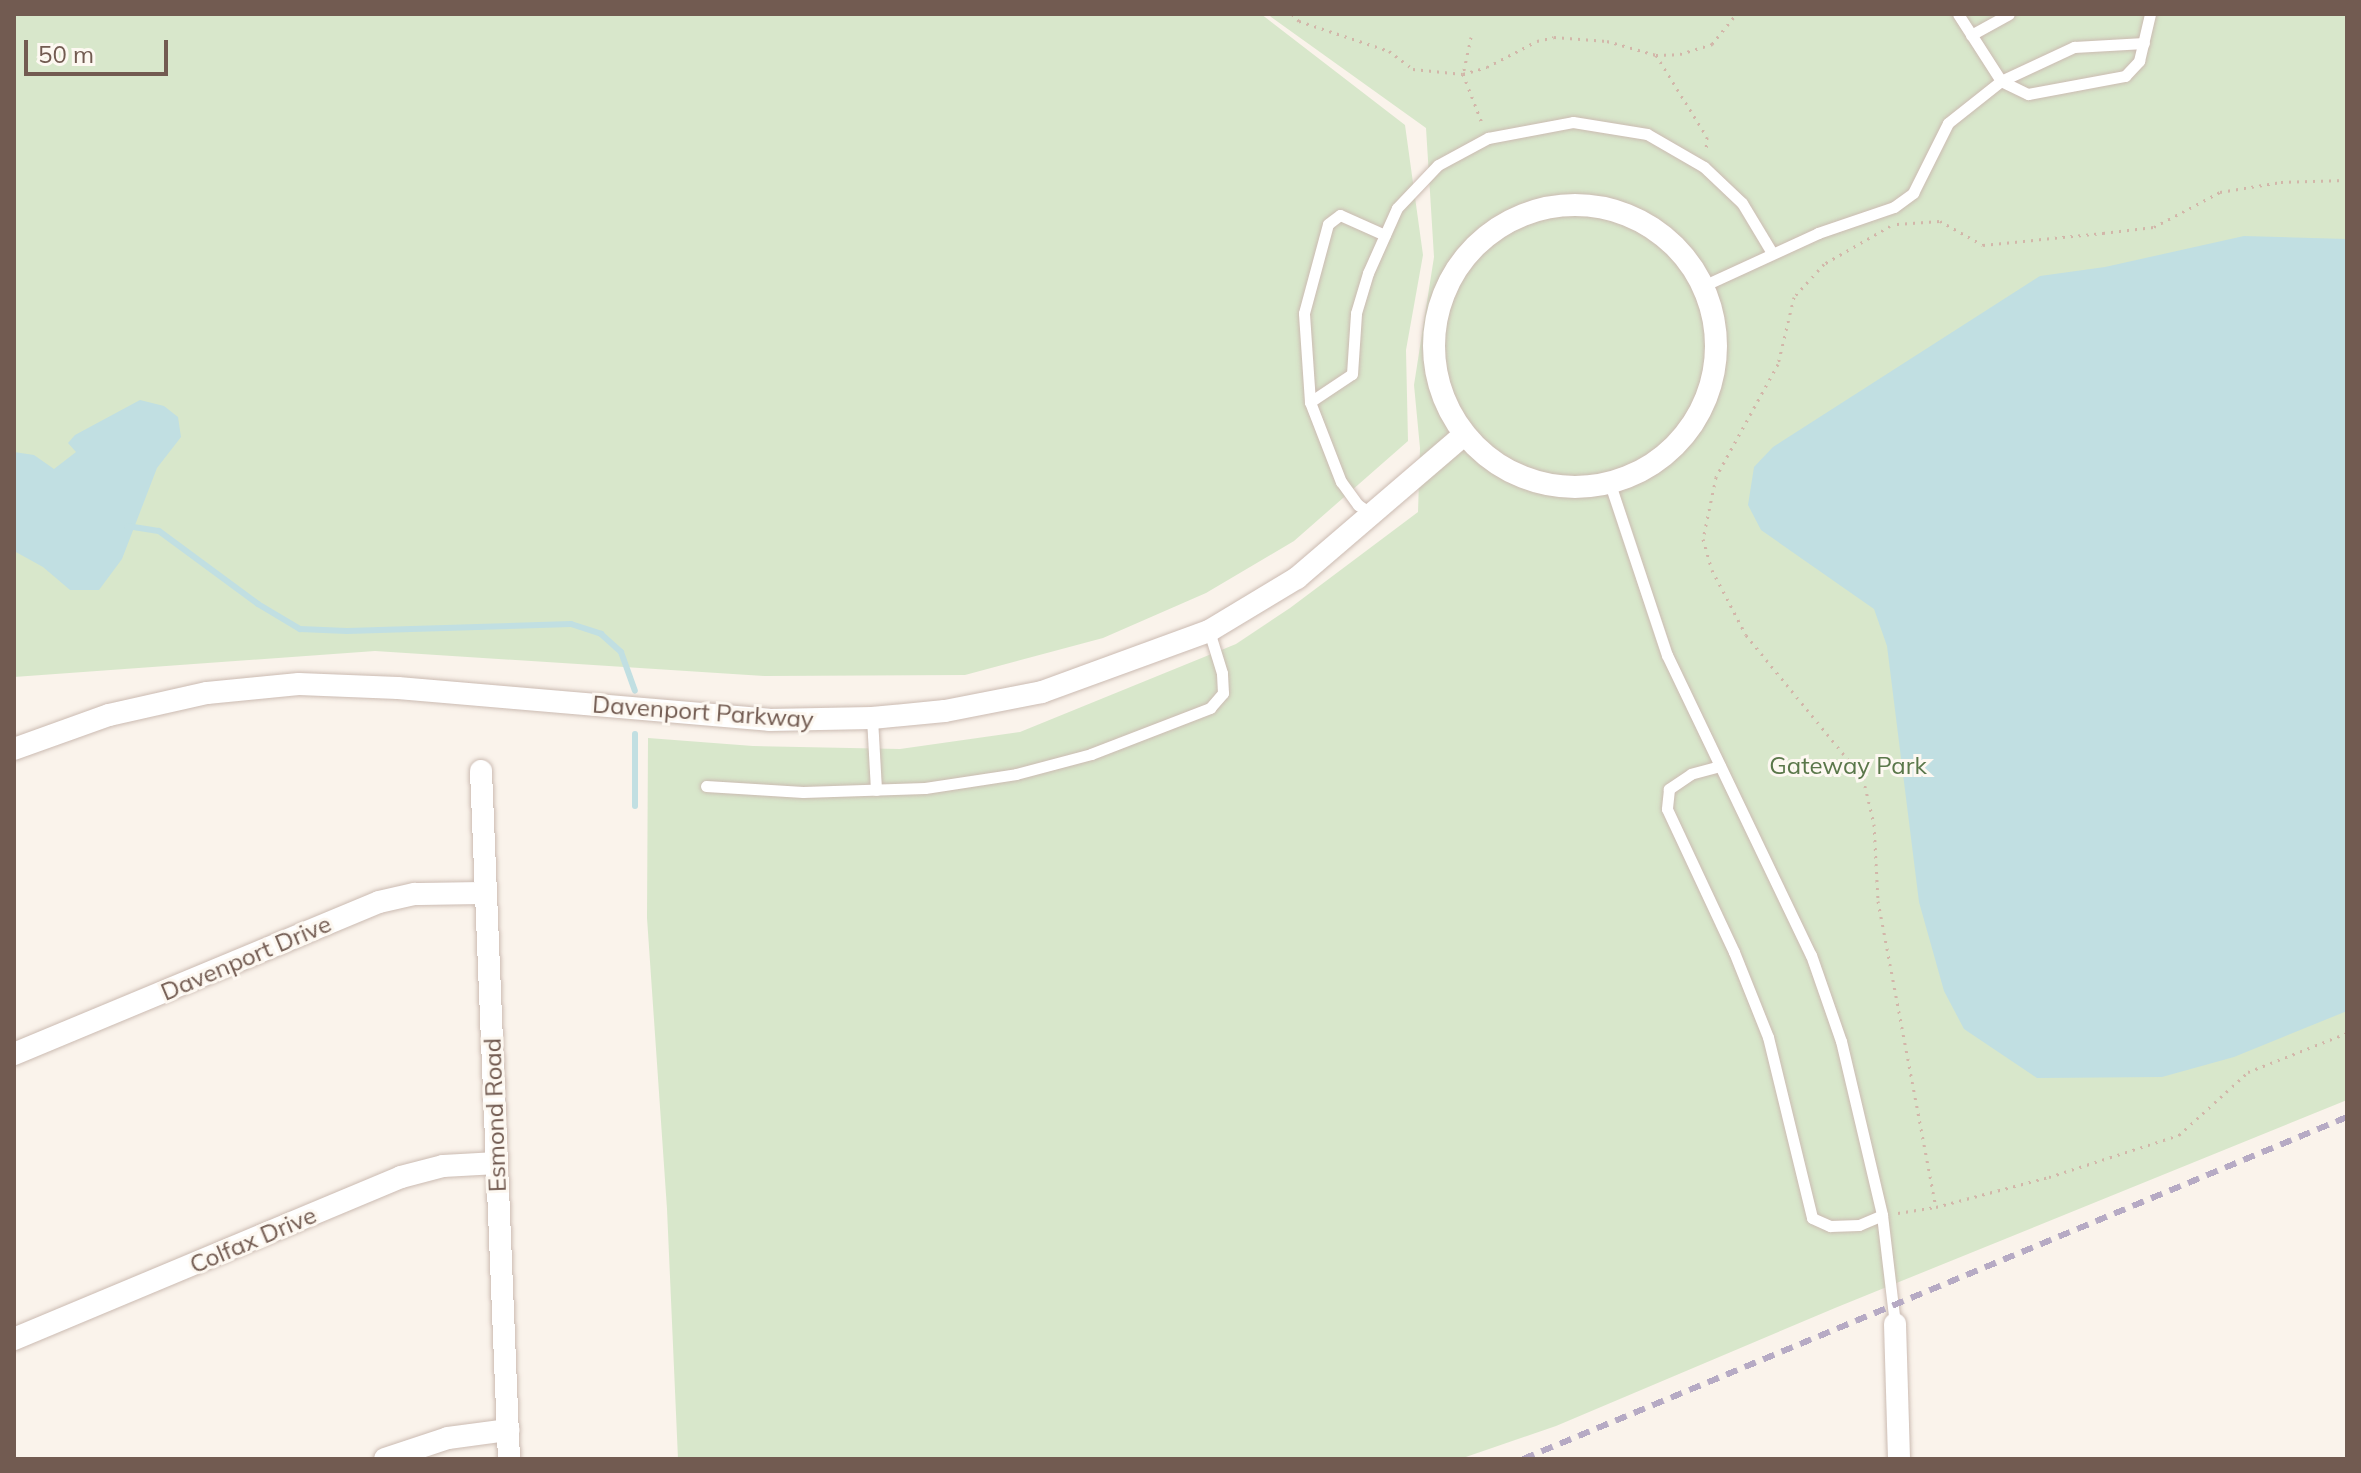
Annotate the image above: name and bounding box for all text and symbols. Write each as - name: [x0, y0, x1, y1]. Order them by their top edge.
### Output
- scale bar: [28, 24, 172, 74]
- text: 50 m: [38, 39, 94, 69]
- street label: Davenport Parkway: [591, 690, 815, 734]
- park label: Gateway Park: [1769, 752, 1927, 780]
- street label: Davenport Drive: [157, 909, 335, 1007]
- street label: Esmond Road: [478, 1037, 512, 1193]
- street label: Colfax Drive: [185, 1200, 321, 1280]

